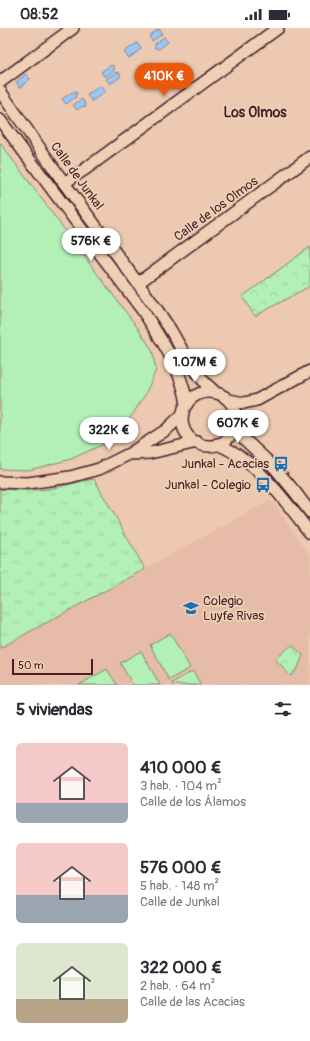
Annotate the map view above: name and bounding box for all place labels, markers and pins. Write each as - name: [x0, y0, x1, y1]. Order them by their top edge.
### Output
- pin: 410K €: [131, 63, 197, 97]
- pin: 576K €: [58, 228, 124, 262]
- pin: 1.07M €: [158, 349, 232, 383]
- pin: 607K €: [205, 410, 271, 444]
- pin: 322K €: [76, 417, 142, 451]
- bus stop icon: Junkal - Acacias: [272, 455, 290, 473]
- place label: Junkal - Acacias: [181, 456, 269, 472]
- bus stop icon: Junkal - Colegio: [254, 476, 272, 494]
- place label: Junkal - Colegio: [165, 477, 251, 493]
- place label: Colegio Luyfe Rivas: [203, 593, 264, 624]
- school or university icon: Colegio Luyfe Rivas: [182, 599, 200, 617]

